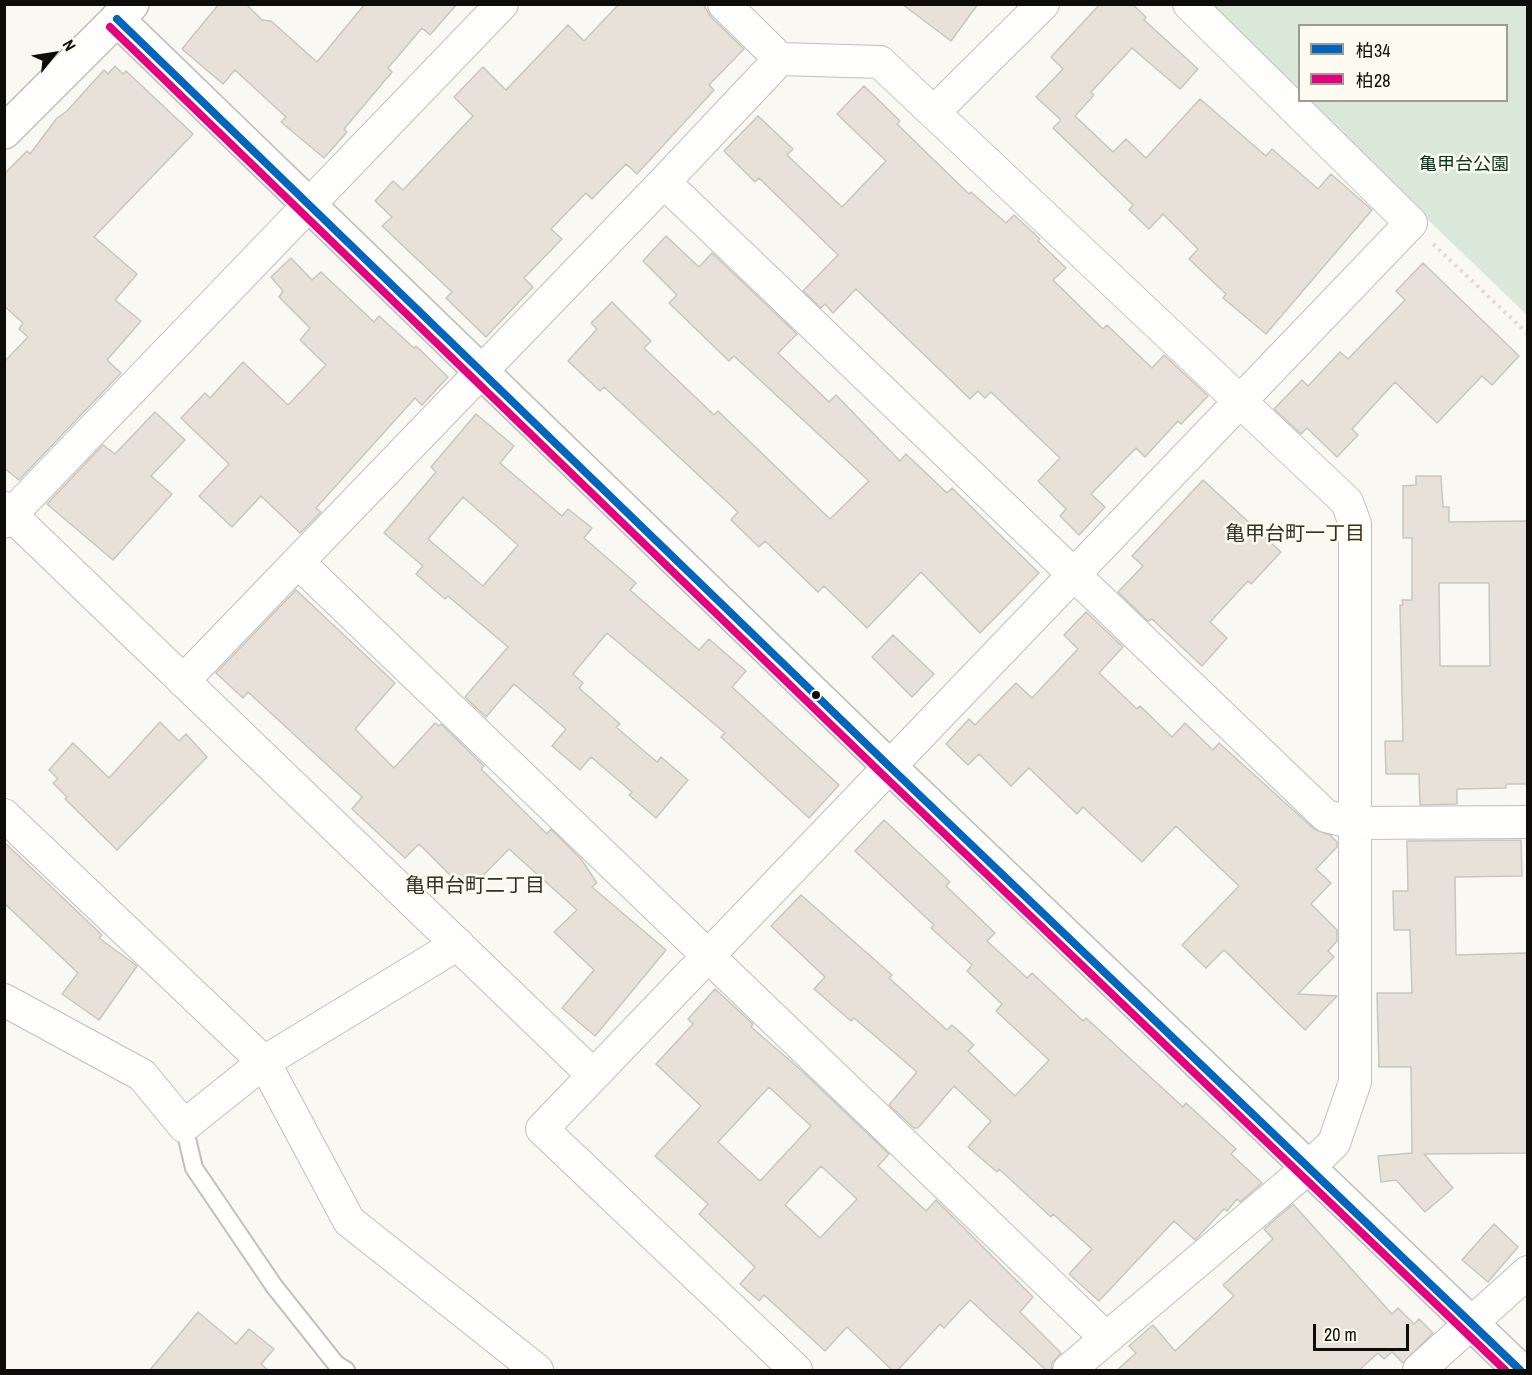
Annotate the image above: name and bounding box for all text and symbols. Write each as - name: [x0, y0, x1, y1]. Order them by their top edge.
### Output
- north arrow: [24, 24, 84, 84]
- legend: [1298, 24, 1508, 102]
- text: N: [58, 35, 81, 55]
- text: 柏34: [1356, 38, 1390, 63]
- text: 柏28: [1356, 68, 1390, 93]
- park label: 亀甲台公園: [1419, 154, 1509, 176]
- district label: 亀甲台町一丁目: [1225, 523, 1365, 547]
- unlabelled marker: [810, 689, 822, 701]
- district label: 亀甲台町二丁目: [405, 875, 545, 899]
- scale bar: [1316, 1312, 1412, 1350]
- text: 20 m: [1324, 1322, 1357, 1347]

